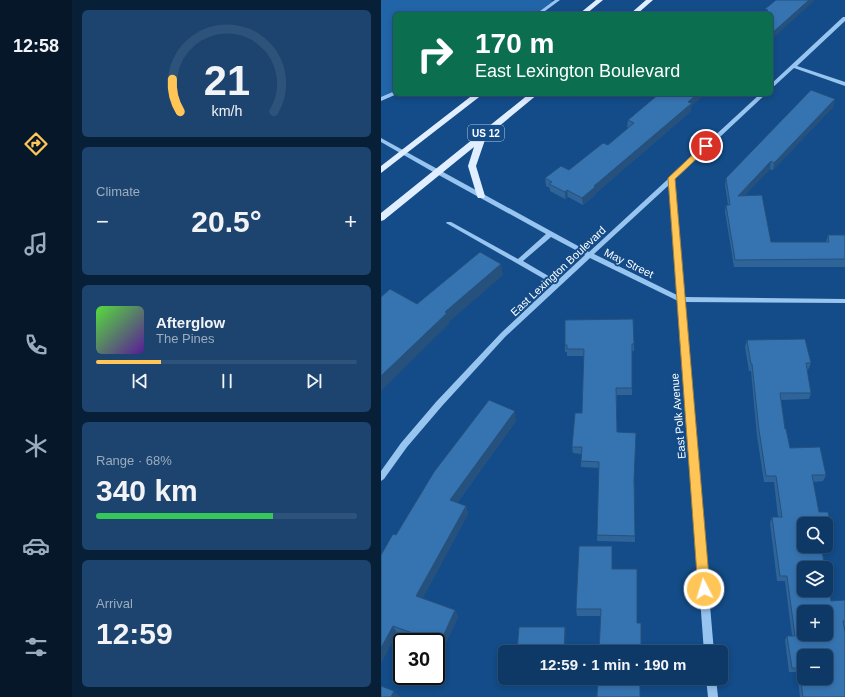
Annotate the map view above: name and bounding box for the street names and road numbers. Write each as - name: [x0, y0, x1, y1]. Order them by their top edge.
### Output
- road number: US 12: [468, 125, 504, 141]
- street label: East Lexington Boulevard: [508, 224, 608, 318]
- street label: May Street: [602, 246, 656, 280]
- street label: East Polk Avenue: [668, 373, 688, 459]

